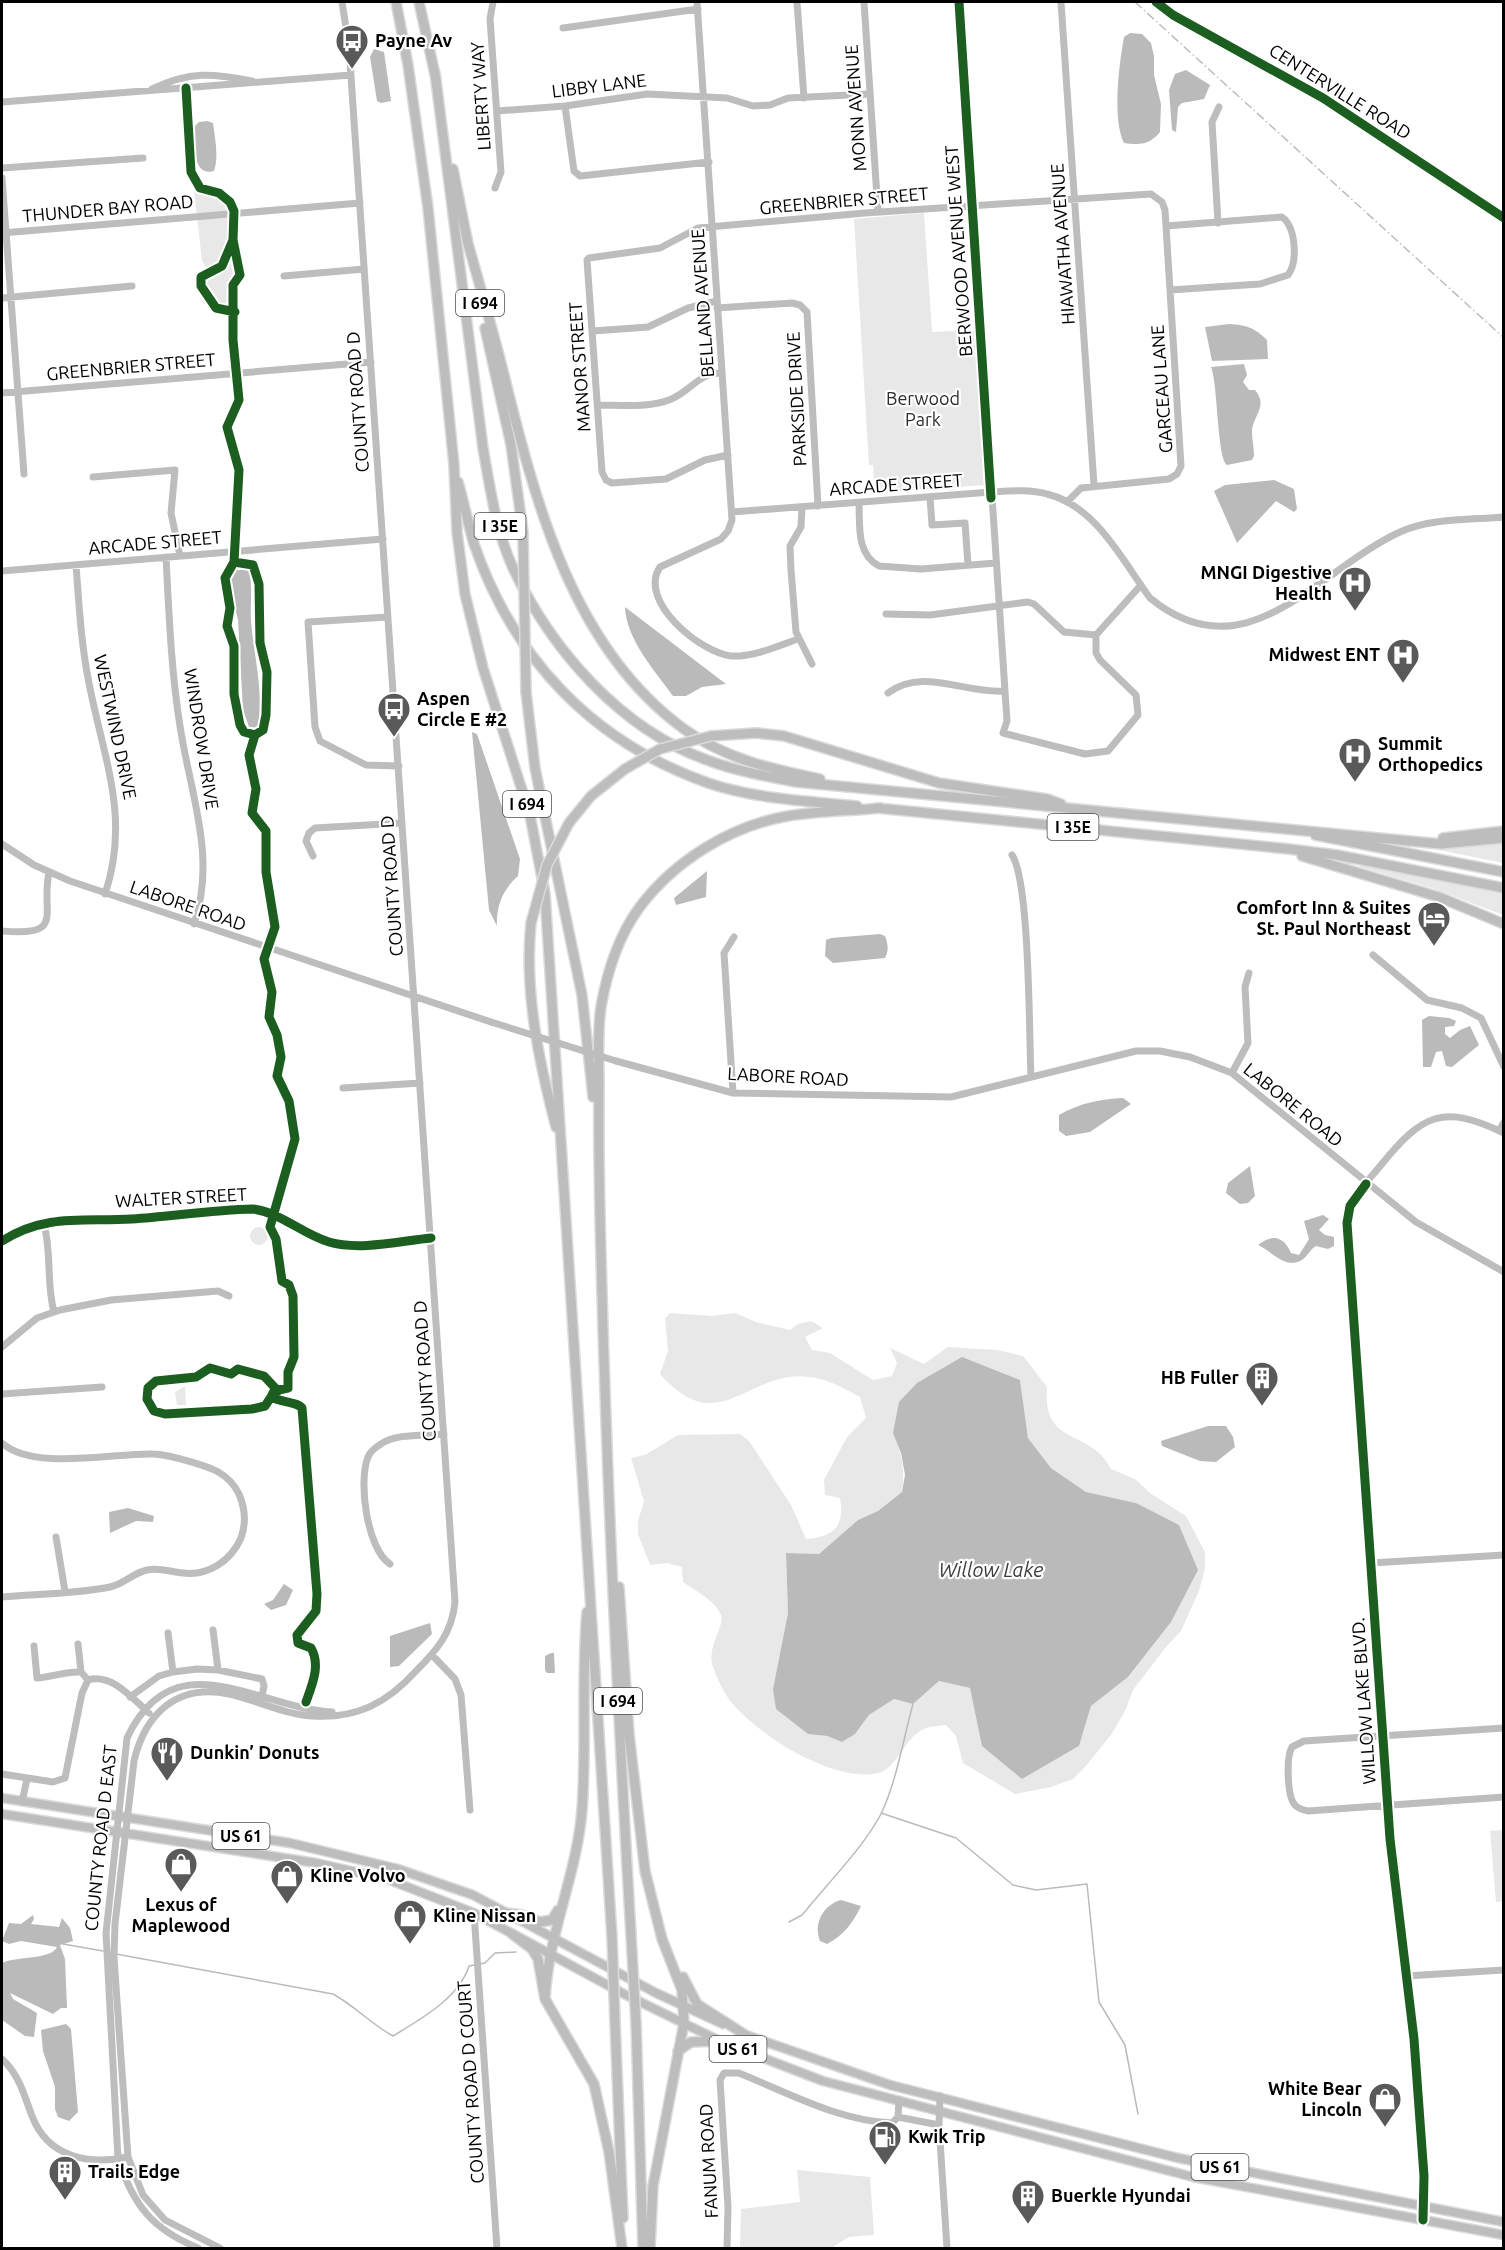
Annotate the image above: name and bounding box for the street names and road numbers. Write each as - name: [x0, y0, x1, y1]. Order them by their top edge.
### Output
- street label: CENTERVILLE ROAD: [1266, 39, 1415, 143]
- street label: LIBERTY WAY: [466, 40, 494, 151]
- street label: MONN AVENUE: [841, 44, 869, 172]
- street label: LIBBY LANE: [550, 69, 647, 101]
- street label: BERWOOD AVENUE WEST: [941, 145, 975, 357]
- street label: HIAWATHA AVENUE: [1046, 163, 1078, 325]
- street label: GREENBRIER STREET: [758, 183, 929, 217]
- street label: THUNDER BAY ROAD: [22, 191, 194, 225]
- street label: BELLAND AVENUE: [687, 228, 717, 378]
- road number: I 694: [456, 290, 504, 316]
- street label: MANOR STREET: [564, 301, 594, 433]
- street label: GARCEAU LANE: [1147, 324, 1175, 454]
- street label: COUNTY ROAD D: [342, 331, 372, 473]
- street label: PARKSIDE DRIVE: [782, 331, 810, 467]
- street label: GREENBRIER STREET: [45, 349, 216, 383]
- street label: ARCADE STREET: [829, 469, 963, 499]
- road number: I 35E: [474, 513, 526, 539]
- street label: ARCADE STREET: [87, 526, 222, 558]
- street label: WESTWIND DRIVE: [91, 653, 141, 801]
- street label: WINDROW DRIVE: [181, 667, 223, 811]
- road number: I 694: [503, 791, 551, 817]
- road number: I 35E: [1048, 814, 1098, 840]
- street label: COUNTY ROAD D: [376, 815, 406, 957]
- street label: LABORE ROAD: [128, 876, 249, 934]
- street label: LABORE ROAD: [1240, 1058, 1347, 1150]
- street label: LABORE ROAD: [727, 1063, 849, 1089]
- street label: WALTER STREET: [115, 1184, 247, 1210]
- street label: COUNTY ROAD D: [409, 1300, 439, 1442]
- street label: WILLOW LAKE BLVD.: [1347, 1617, 1379, 1785]
- road number: I 694: [594, 1688, 642, 1714]
- street label: COUNTY ROAD D EAST: [80, 1744, 120, 1932]
- road number: US 61: [212, 1823, 270, 1849]
- street label: COUNTY ROAD D COURT: [453, 1980, 487, 2184]
- road number: US 61: [710, 2036, 766, 2062]
- street label: FANUM ROAD: [695, 2103, 721, 2219]
- road number: US 61: [1192, 2154, 1248, 2180]

